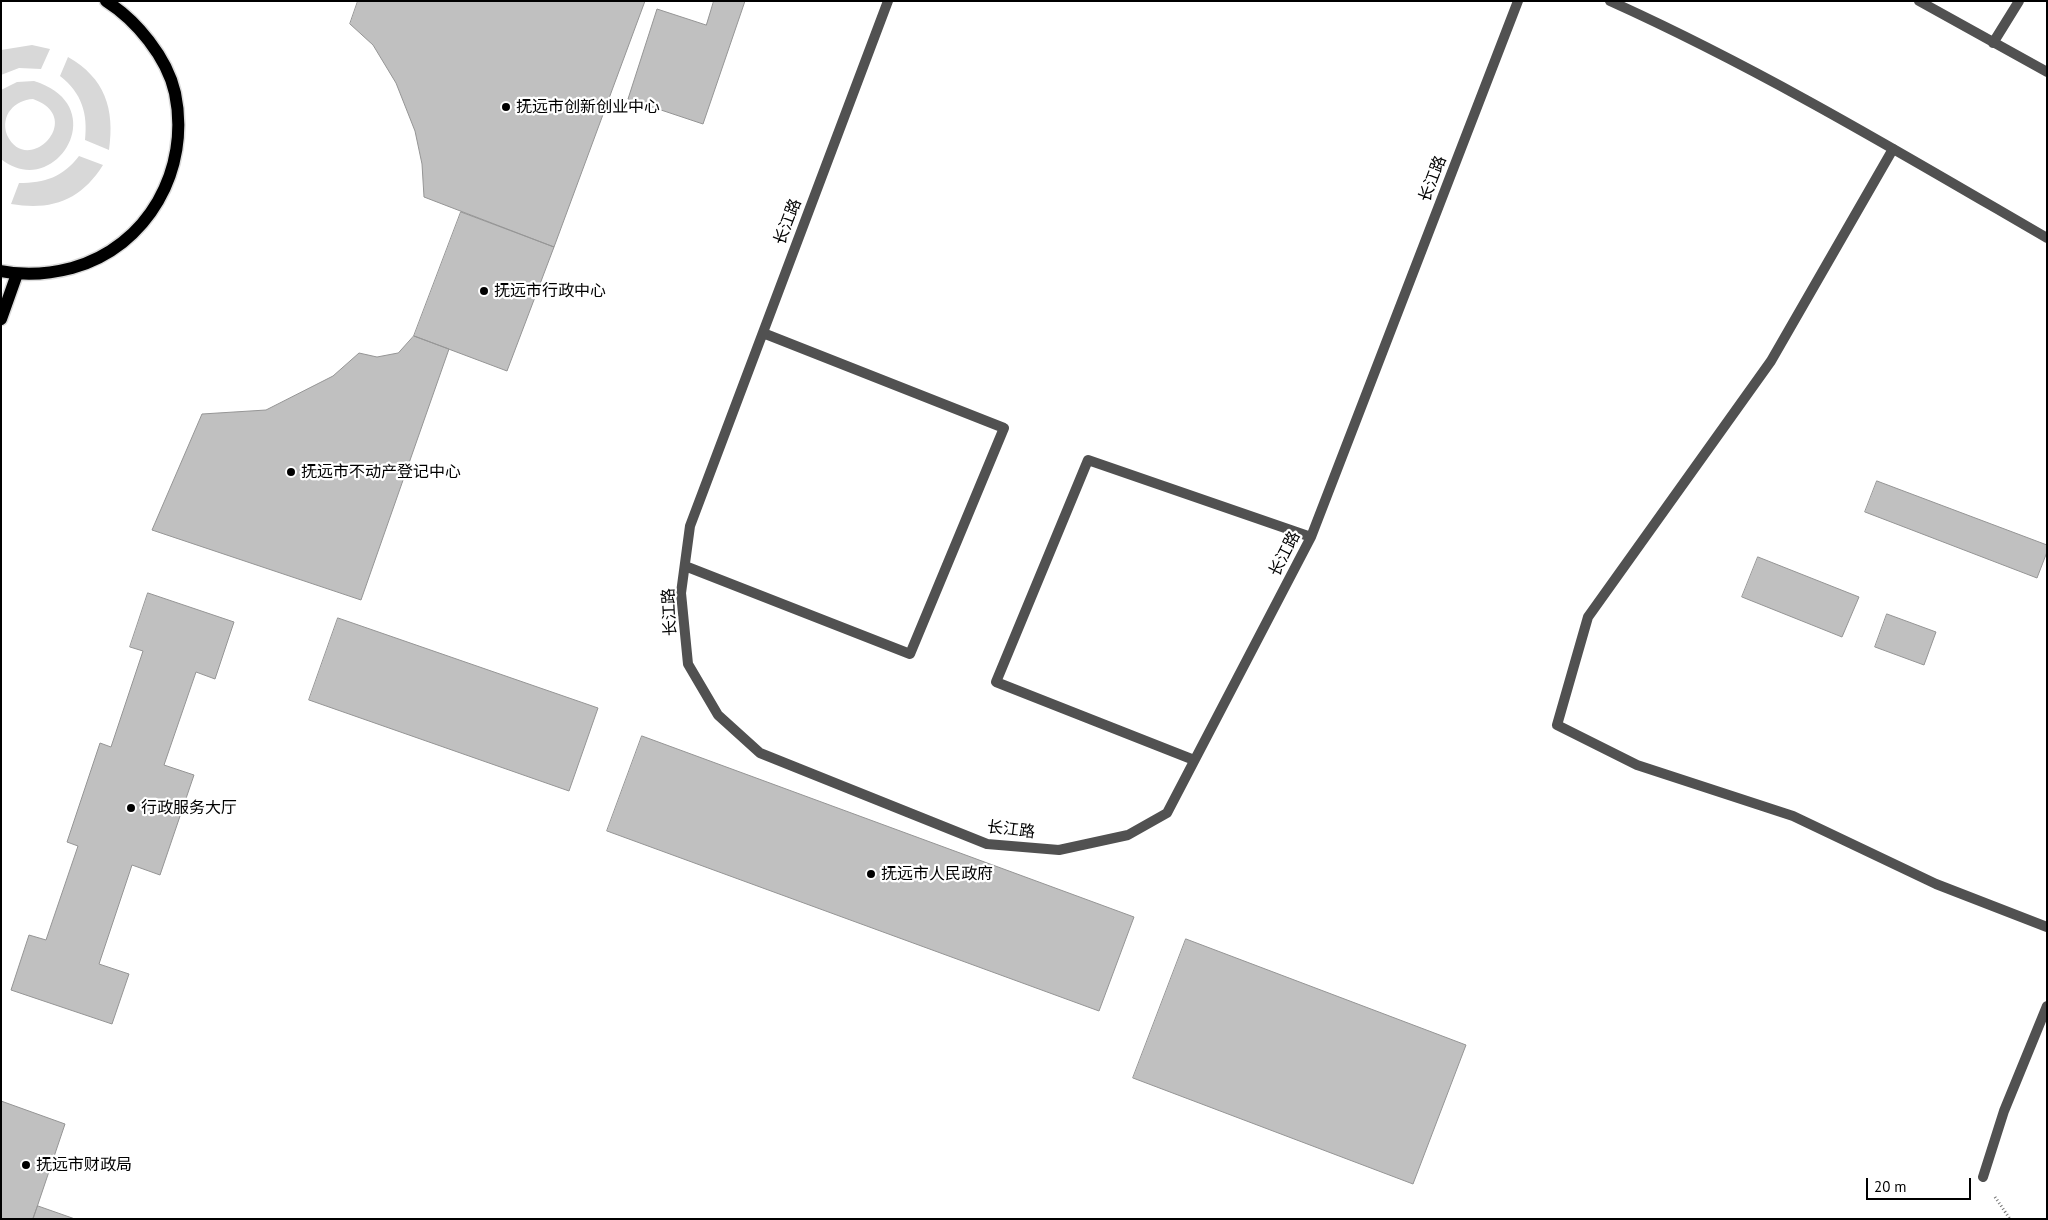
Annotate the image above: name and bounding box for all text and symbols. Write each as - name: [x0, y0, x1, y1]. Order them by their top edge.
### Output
- place label: 抚远市创新创业中心: [516, 97, 660, 117]
- marker: 抚远市创新创业中心: [500, 101, 512, 113]
- street label: 长江路: [1415, 153, 1451, 205]
- street label: 长江路: [770, 196, 806, 248]
- place label: 抚远市行政中心: [494, 281, 606, 301]
- marker: 抚远市行政中心: [478, 285, 490, 297]
- place label: 抚远市不动产登记中心: [301, 462, 461, 482]
- marker: 抚远市不动产登记中心: [285, 466, 297, 478]
- street label: 长江路: [1266, 528, 1304, 580]
- street label: 长江路: [659, 588, 681, 636]
- place label: 行政服务大厅: [141, 798, 237, 818]
- marker: 行政服务大厅: [125, 802, 137, 814]
- street label: 长江路: [986, 818, 1036, 842]
- place label: 抚远市人民政府: [881, 864, 993, 884]
- marker: 抚远市人民政府: [865, 868, 877, 880]
- place label: 抚远市财政局: [36, 1155, 132, 1175]
- marker: 抚远市财政局: [20, 1159, 32, 1171]
- scale bar: [1868, 1168, 1973, 1200]
- text: 20 m: [1874, 1177, 1907, 1196]

